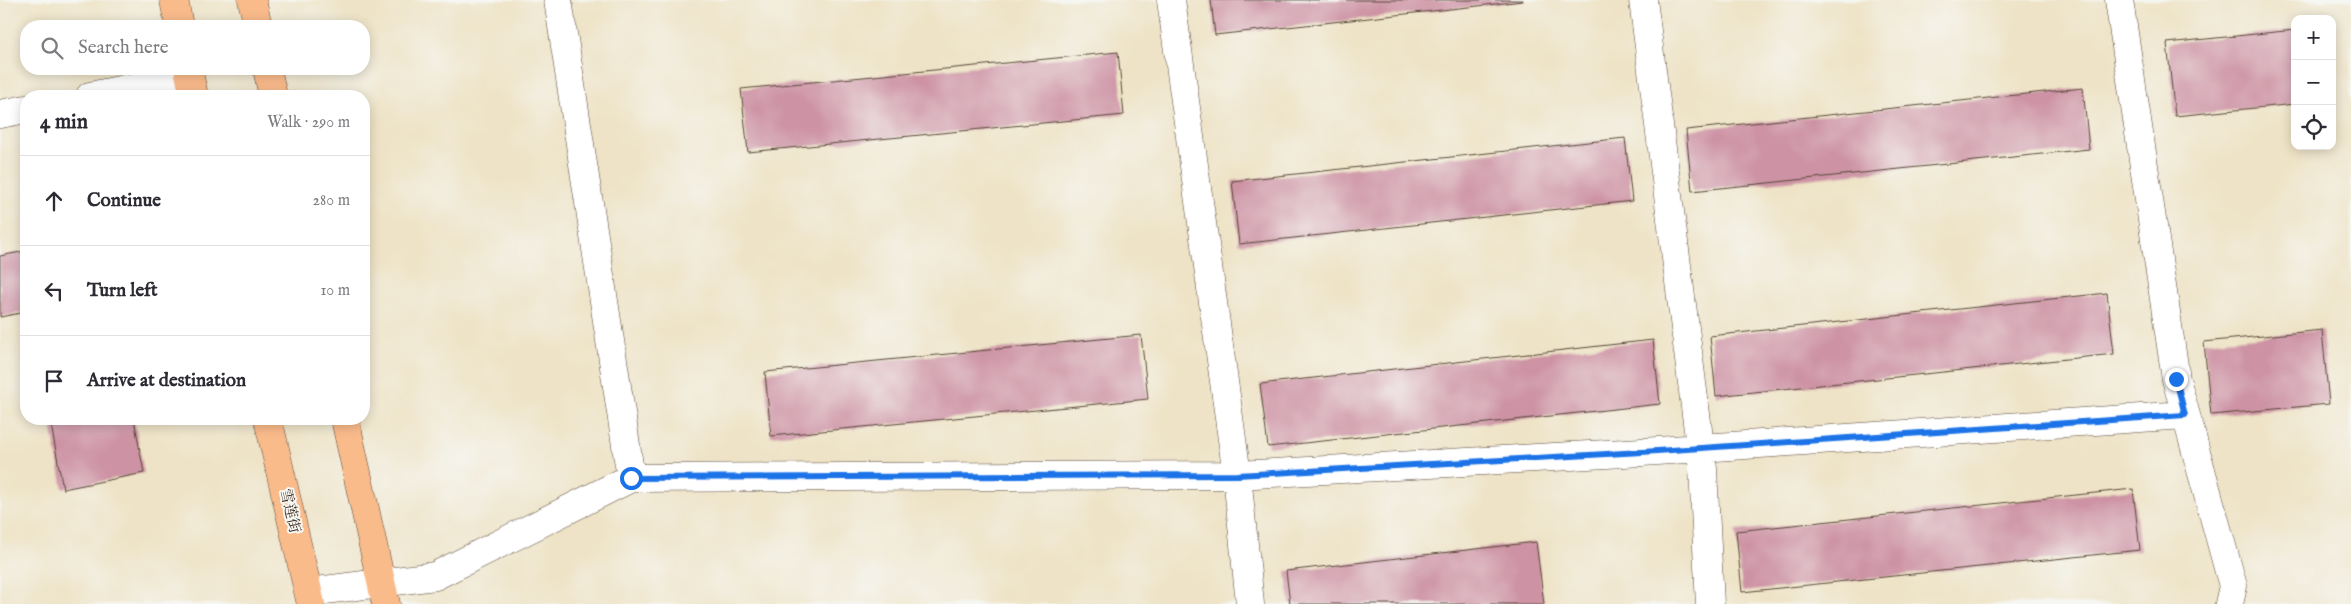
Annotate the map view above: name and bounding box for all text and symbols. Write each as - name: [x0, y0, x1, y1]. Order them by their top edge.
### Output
- map controls: [2291, 15, 2336, 150]
- button: +: [2291, 15, 2336, 60]
- search box: [20, 20, 370, 75]
- icon: search: [38, 34, 66, 62]
- text: Search here: [78, 36, 169, 60]
- button: −: [2291, 60, 2336, 105]
- button: locate: [2291, 105, 2336, 150]
- text: 4 min: [40, 109, 88, 136]
- text: Walk · 290 m: [267, 113, 350, 133]
- icon: ahead: [40, 187, 68, 215]
- text: Continue: [87, 189, 161, 213]
- text: 280 m: [313, 191, 350, 211]
- icon: left: [40, 277, 68, 305]
- text: Turn left: [87, 279, 158, 303]
- text: 10 m: [320, 281, 350, 301]
- icon: arrive: [40, 367, 68, 395]
- route end: [2165, 368, 2188, 391]
- text: Arrive at destination: [87, 369, 246, 393]
- route start: [620, 467, 643, 490]
- street label: 雪莲街: [276, 487, 304, 535]

